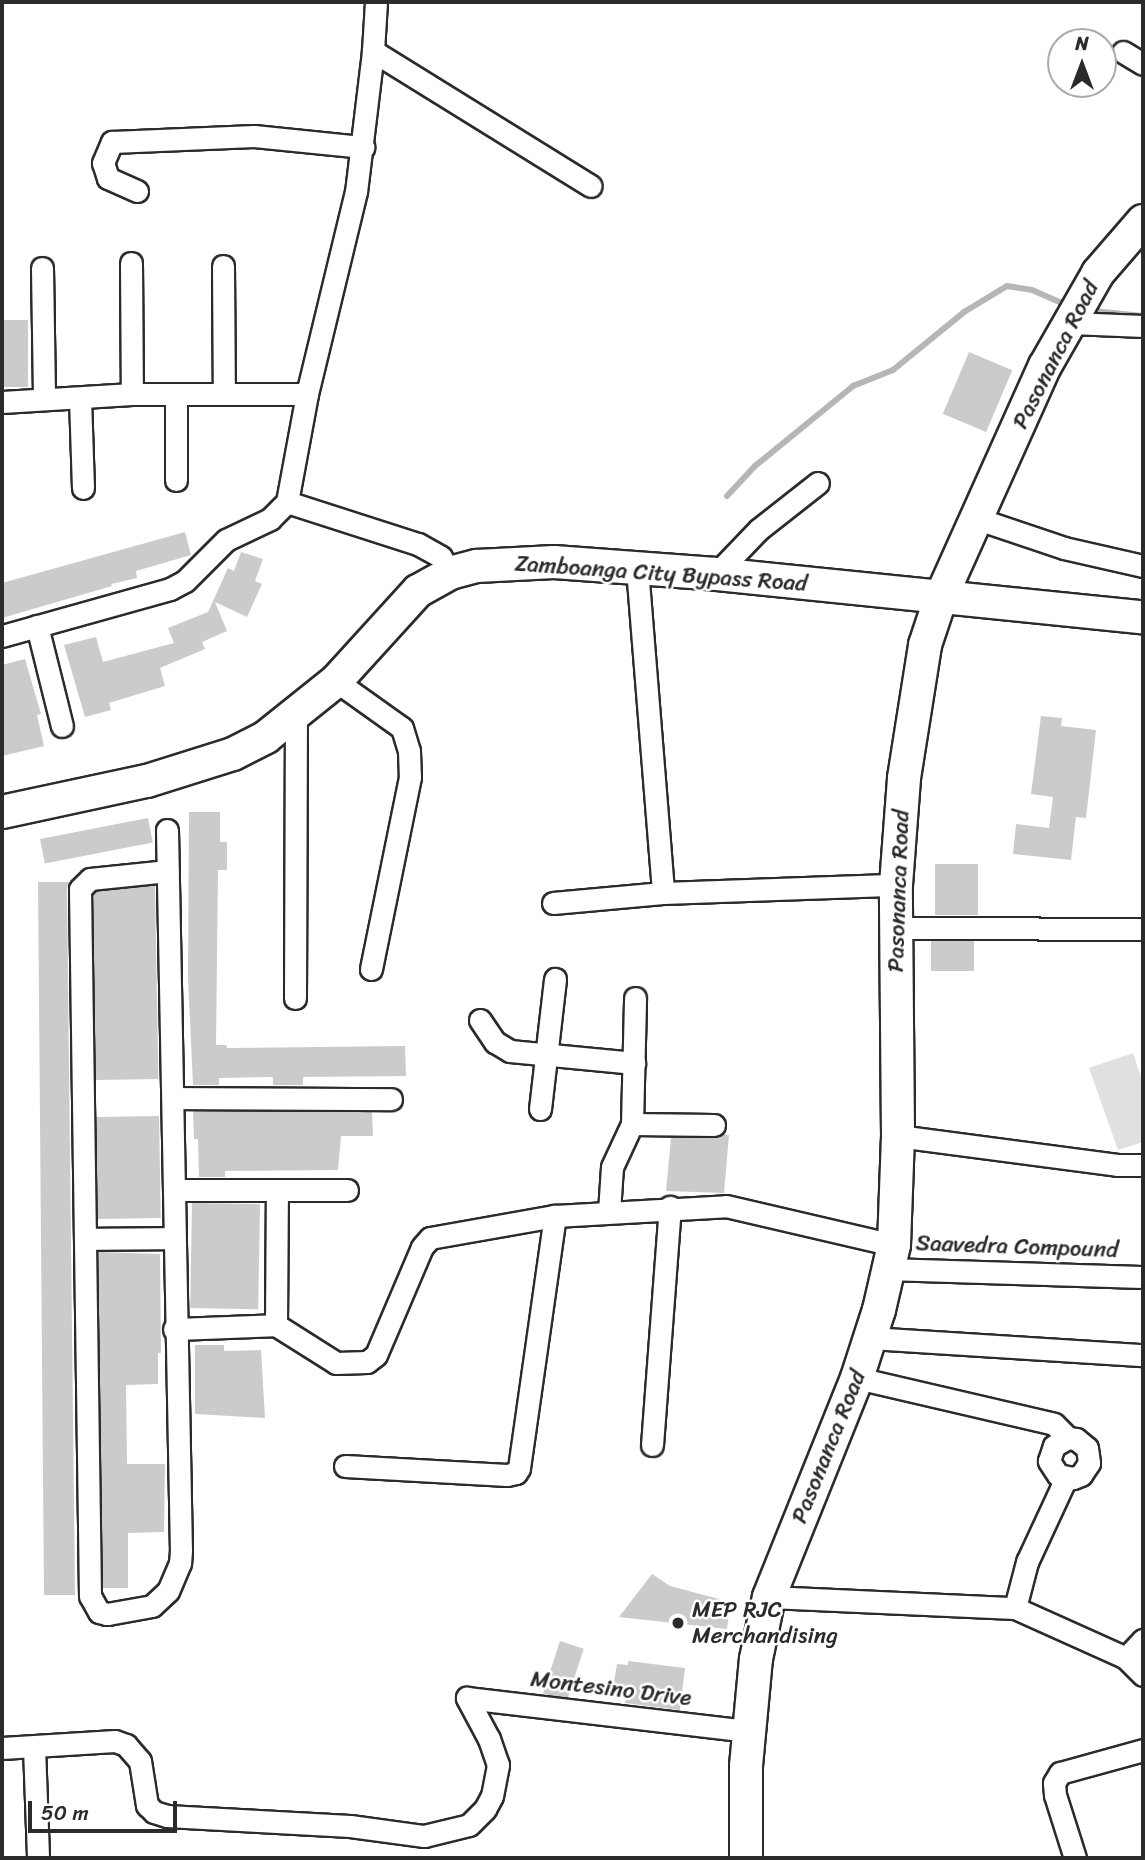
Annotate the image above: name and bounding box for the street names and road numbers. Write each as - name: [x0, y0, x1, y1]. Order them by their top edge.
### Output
- street label: Pasonanca Road: [1007, 276, 1105, 434]
- street label: Zamboanga City Bypass Road: [514, 550, 808, 598]
- street label: Pasonanca Road: [882, 809, 916, 973]
- street label: Saavedra Compound: [915, 1230, 1119, 1264]
- street label: Pasonanca Road: [786, 1366, 872, 1528]
- street label: Montesino Drive: [529, 1665, 693, 1713]

